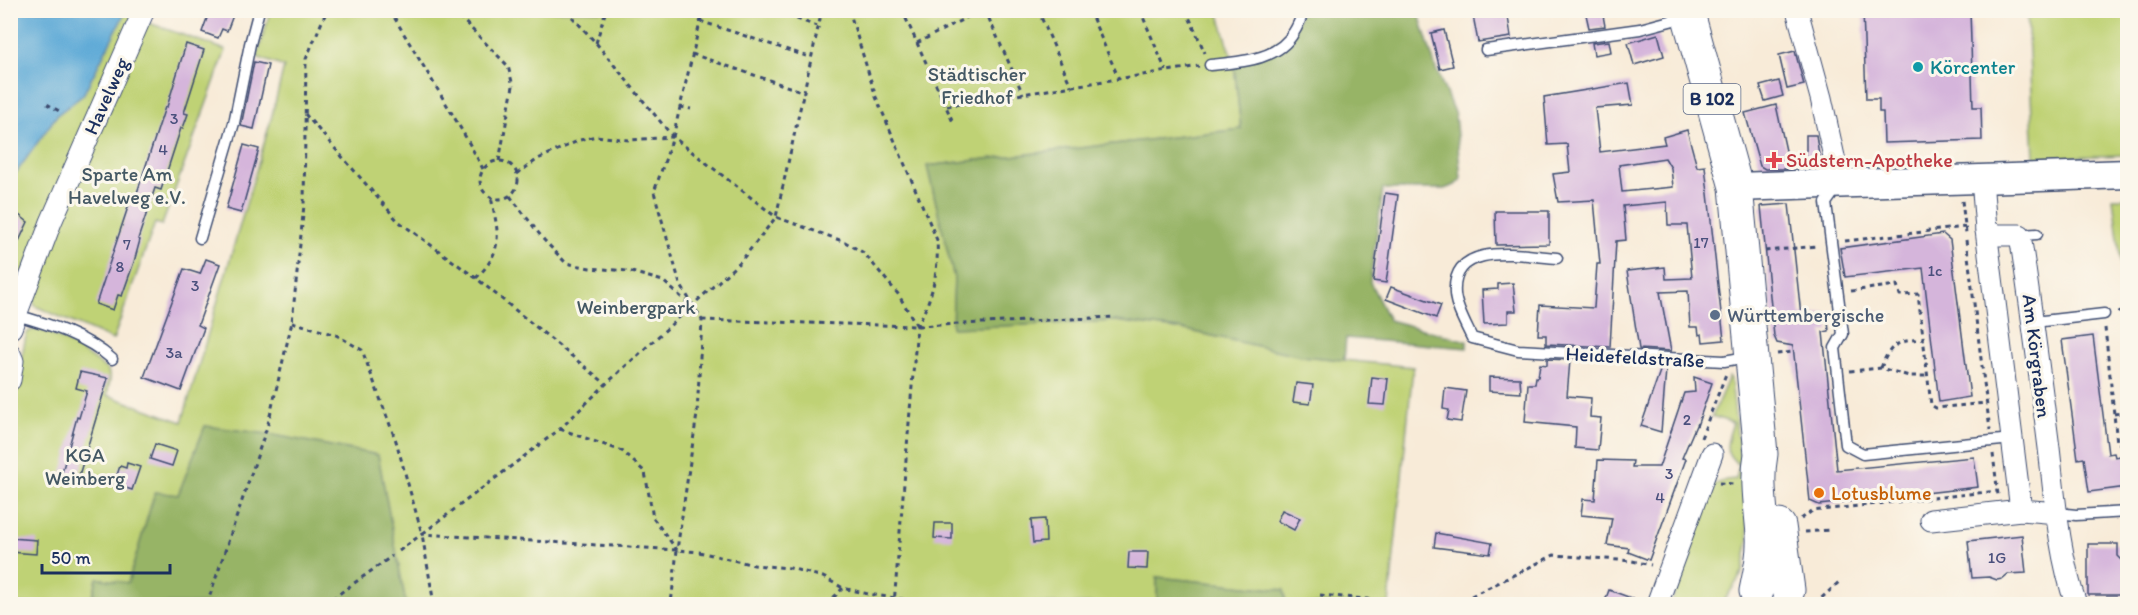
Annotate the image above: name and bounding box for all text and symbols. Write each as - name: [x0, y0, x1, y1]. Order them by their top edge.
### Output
- street label: Havelweg: [78, 53, 134, 138]
- place label: Körcenter: [1930, 55, 2016, 79]
- marker: Körcenter: [1911, 60, 1925, 74]
- park label: Städtischer Friedhof: [928, 62, 1026, 109]
- road number: B 102: [1684, 84, 1740, 114]
- house number: 3: [170, 109, 179, 128]
- house number: 4: [158, 140, 168, 159]
- place label: Südstern-Apotheke: [1786, 148, 1953, 172]
- marker: Südstern-Apotheke: [1767, 153, 1781, 167]
- park label: Sparte Am Havelweg e.V.: [68, 162, 186, 209]
- house number: 17: [1693, 233, 1709, 252]
- house number: 7: [123, 235, 131, 254]
- house number: 8: [116, 257, 125, 276]
- house number: 1c: [1928, 261, 1942, 280]
- house number: 3: [191, 276, 200, 295]
- street label: Am Körgraben: [2018, 293, 2056, 419]
- park label: Weinbergpark: [576, 295, 696, 319]
- place label: Württembergische: [1727, 303, 1884, 327]
- marker: Württembergische: [1708, 308, 1722, 322]
- street label: Heidefeldstraße: [1565, 341, 1705, 373]
- house number: 3a: [165, 343, 183, 362]
- house number: 2: [1683, 410, 1692, 429]
- park label: KGA Weinberg: [45, 443, 126, 490]
- house number: 3: [1665, 464, 1674, 483]
- place label: Lotusblume: [1831, 481, 1931, 505]
- marker: Lotusblume: [1812, 486, 1826, 500]
- house number: 4: [1655, 488, 1665, 507]
- scale bar: [42, 537, 170, 575]
- text: 50 m: [51, 547, 91, 569]
- house number: 1G: [1988, 548, 2006, 567]

